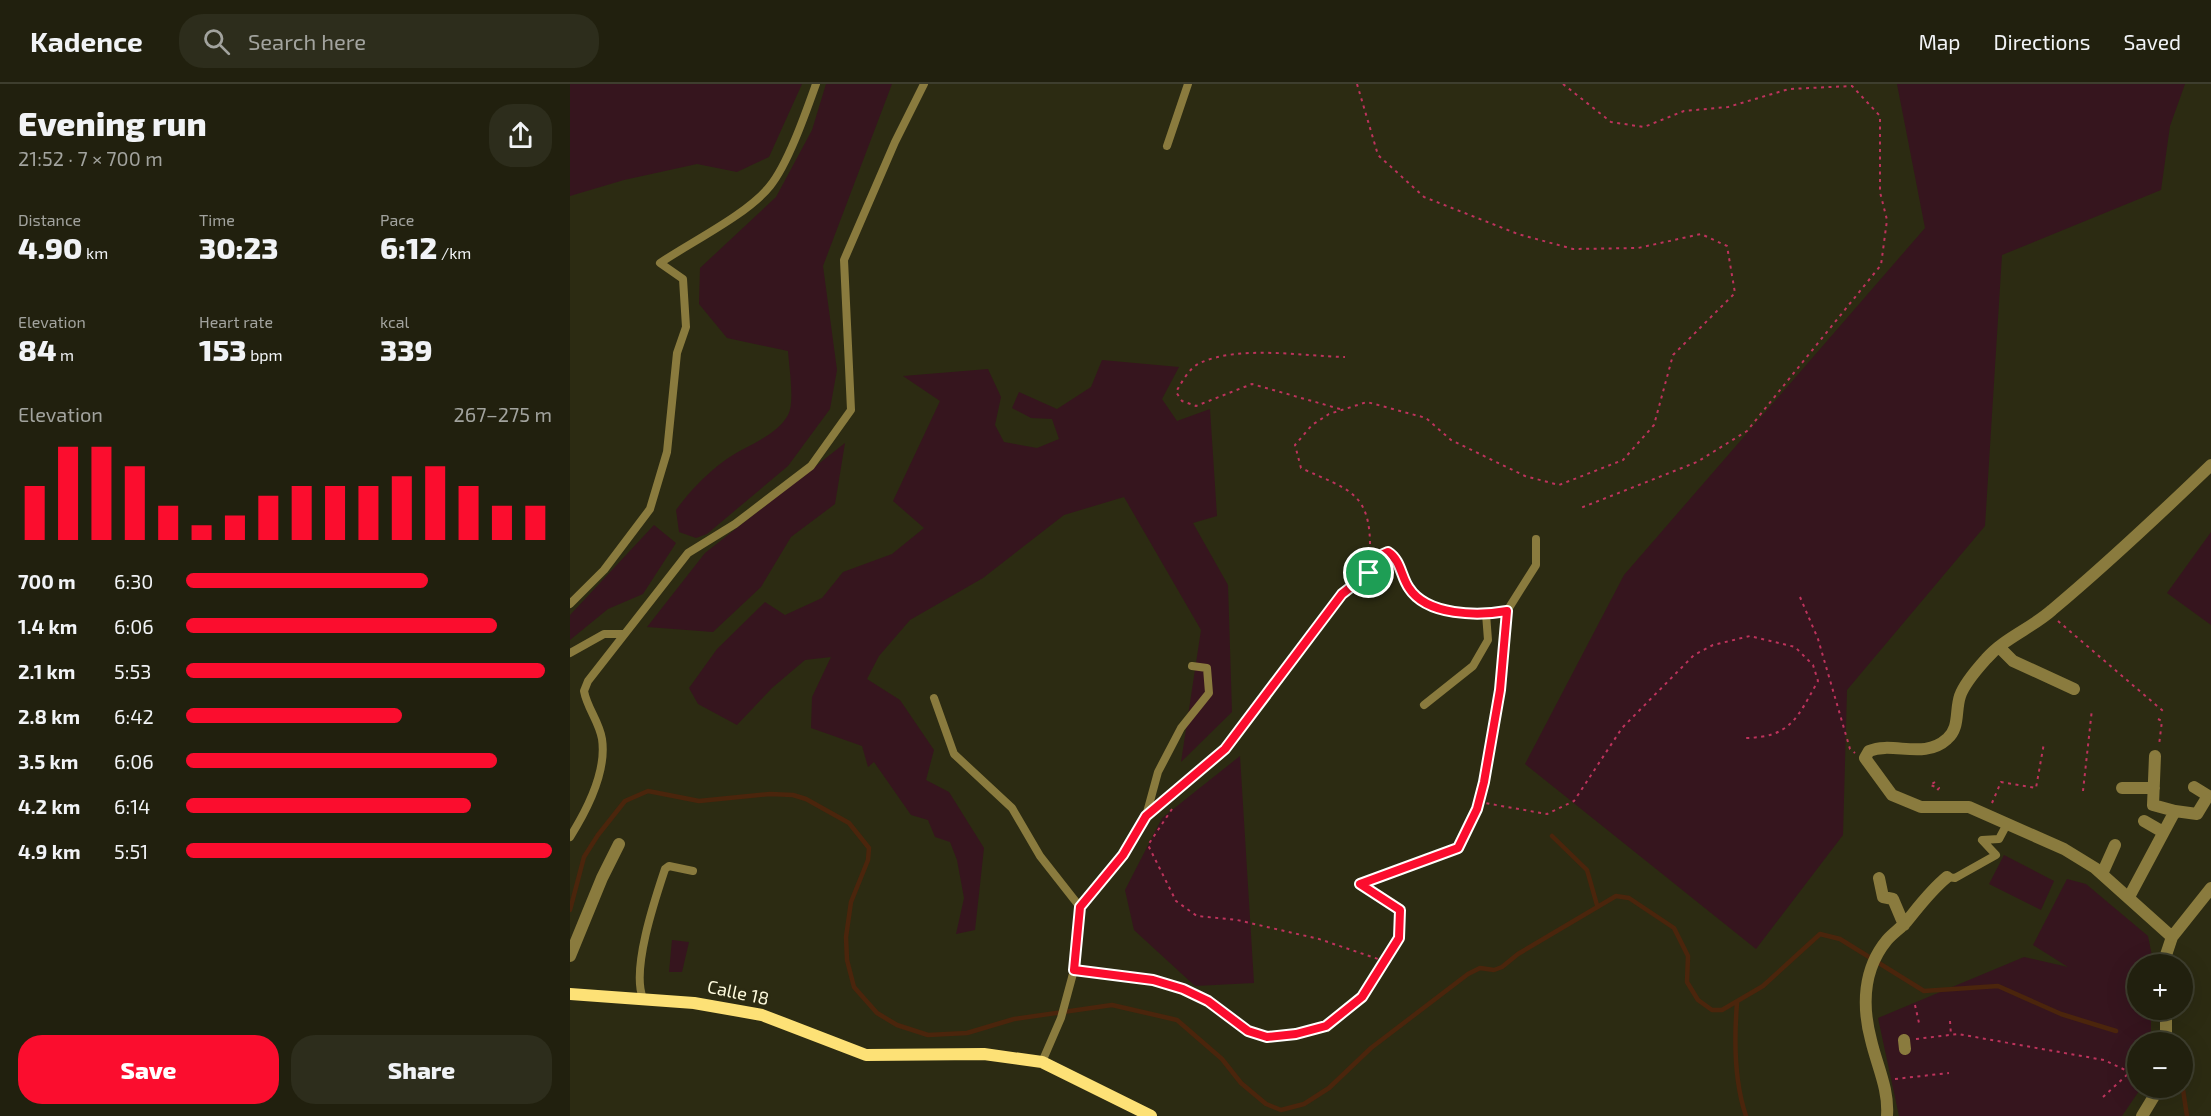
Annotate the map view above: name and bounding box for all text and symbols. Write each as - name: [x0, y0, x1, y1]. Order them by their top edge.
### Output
- search box: [179, 14, 599, 68]
- text: Kadence: [30, 24, 143, 58]
- icon: search: [200, 25, 233, 58]
- text: Search here: [248, 28, 366, 54]
- text: Map: [1918, 29, 1961, 54]
- text: Directions: [1994, 29, 2090, 54]
- text: Saved: [2123, 29, 2181, 54]
- text: Evening run: [18, 103, 207, 143]
- button: share: [489, 104, 552, 167]
- text: 21:52 · 7 × 700 m: [18, 146, 163, 170]
- text: Distance: [18, 210, 81, 229]
- text: Time: [199, 210, 235, 229]
- text: Pace: [380, 210, 414, 229]
- text: 4.90: [18, 229, 82, 265]
- text: 30:23: [199, 229, 279, 265]
- text: 6:12: [380, 229, 437, 265]
- text: km: [82, 243, 108, 262]
- text: /km: [437, 243, 471, 262]
- text: Elevation: [18, 312, 86, 331]
- text: Heart rate: [199, 312, 273, 331]
- text: kcal: [380, 312, 409, 331]
- text: 84: [18, 331, 56, 367]
- text: 153: [199, 331, 247, 367]
- text: 339: [380, 331, 432, 367]
- text: m: [56, 345, 74, 364]
- text: bpm: [247, 345, 283, 364]
- text: Elevation: [18, 402, 103, 426]
- text: 267–275 m: [453, 402, 552, 426]
- pin: [1343, 547, 1394, 598]
- icon: arrive: [1352, 556, 1385, 589]
- text: 700 m: [18, 569, 76, 593]
- text: 6:30: [114, 569, 153, 593]
- text: 1.4 km: [18, 614, 77, 638]
- text: 6:06: [114, 614, 154, 638]
- text: 2.1 km: [18, 659, 75, 683]
- text: 5:53: [114, 659, 151, 683]
- text: 2.8 km: [18, 704, 80, 728]
- text: 6:42: [114, 704, 154, 728]
- text: 3.5 km: [18, 749, 78, 773]
- text: 6:06: [114, 749, 154, 773]
- text: 4.2 km: [18, 794, 80, 818]
- text: 6:14: [114, 794, 150, 818]
- text: 4.9 km: [18, 839, 81, 863]
- text: 5:51: [114, 839, 148, 863]
- map controls: [2127, 954, 2193, 1098]
- button: +: [2127, 954, 2193, 1020]
- street label: Calle 18: [705, 975, 771, 1009]
- button: −: [2127, 1032, 2193, 1098]
- button: Save: [18, 1035, 279, 1104]
- button: Share: [291, 1035, 552, 1104]

